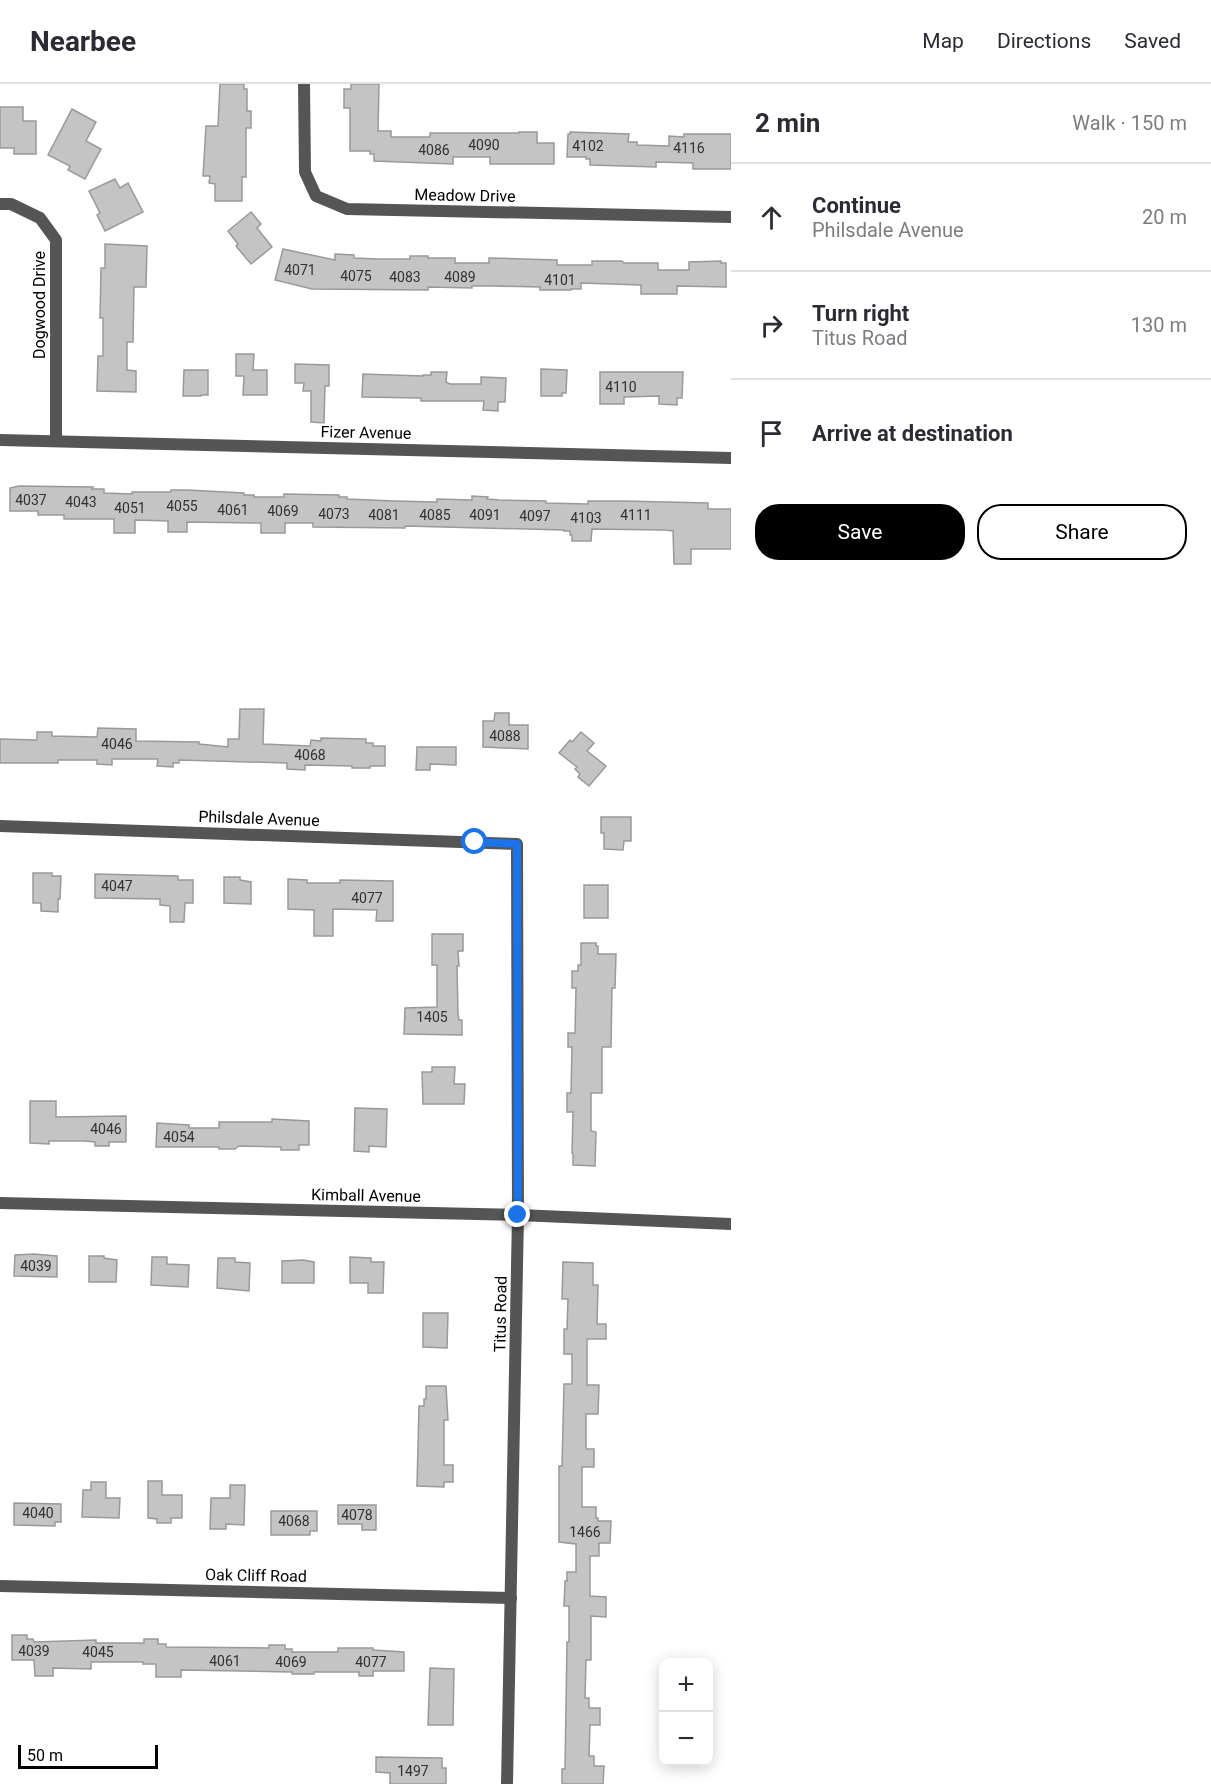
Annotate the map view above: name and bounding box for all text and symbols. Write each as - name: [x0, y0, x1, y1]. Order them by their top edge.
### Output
- text: Nearbee: [30, 25, 136, 58]
- text: Map: [922, 29, 964, 53]
- text: Directions: [997, 29, 1091, 53]
- text: Saved: [1124, 29, 1181, 53]
- text: 2 min: [755, 108, 820, 138]
- text: Walk · 150 m: [1072, 111, 1187, 135]
- house number: 4090: [468, 137, 500, 153]
- house number: 4102: [572, 138, 604, 154]
- house number: 4116: [673, 140, 705, 156]
- house number: 4086: [418, 142, 450, 158]
- street label: Meadow Drive: [414, 185, 516, 206]
- text: Continue: [812, 193, 901, 218]
- icon: ahead: [755, 201, 788, 234]
- text: 20 m: [1142, 205, 1187, 229]
- text: Philsdale Avenue: [812, 218, 964, 242]
- street label: Dogwood Drive: [30, 251, 49, 359]
- house number: 4071: [284, 262, 316, 278]
- house number: 4075: [340, 268, 372, 284]
- house number: 4083: [389, 269, 421, 285]
- house number: 4089: [444, 269, 476, 285]
- house number: 4101: [544, 272, 576, 288]
- text: Turn right: [812, 301, 909, 326]
- icon: right: [755, 309, 788, 342]
- text: 130 m: [1131, 313, 1187, 337]
- text: Titus Road: [812, 326, 908, 350]
- house number: 4110: [605, 379, 637, 395]
- icon: arrive: [755, 417, 788, 450]
- text: Arrive at destination: [812, 421, 1013, 446]
- street label: Fizer Avenue: [320, 422, 412, 443]
- house number: 4037: [15, 492, 47, 508]
- house number: 4043: [65, 494, 97, 510]
- house number: 4055: [166, 498, 198, 514]
- house number: 4051: [114, 500, 146, 516]
- house number: 4061: [217, 502, 249, 518]
- house number: 4069: [267, 503, 299, 519]
- button: Save: [755, 504, 965, 560]
- button: Share: [977, 504, 1187, 560]
- house number: 4073: [318, 506, 350, 522]
- house number: 4081: [368, 507, 400, 523]
- house number: 4085: [419, 507, 451, 523]
- house number: 4091: [469, 507, 501, 523]
- house number: 4111: [620, 507, 652, 523]
- house number: 4097: [519, 508, 551, 524]
- house number: 4103: [570, 510, 602, 526]
- house number: 4088: [489, 728, 521, 744]
- house number: 4046: [101, 736, 133, 752]
- house number: 4068: [294, 747, 326, 763]
- street label: Philsdale Avenue: [198, 807, 320, 830]
- route start: [461, 828, 487, 854]
- house number: 4047: [101, 878, 133, 894]
- house number: 4077: [351, 890, 383, 906]
- house number: 1405: [416, 1009, 448, 1025]
- house number: 4046: [90, 1121, 122, 1137]
- house number: 4054: [163, 1129, 195, 1145]
- street label: Kimball Avenue: [311, 1185, 421, 1206]
- route end: [504, 1201, 530, 1227]
- house number: 4039: [20, 1258, 52, 1274]
- street label: Titus Road: [490, 1276, 511, 1352]
- house number: 4040: [22, 1505, 54, 1521]
- house number: 4078: [341, 1507, 373, 1523]
- house number: 4068: [278, 1513, 310, 1529]
- house number: 1466: [569, 1524, 601, 1540]
- street label: Oak Cliff Road: [205, 1565, 307, 1586]
- house number: 4039: [18, 1643, 50, 1659]
- house number: 4045: [82, 1644, 114, 1660]
- house number: 4061: [209, 1653, 241, 1669]
- house number: 4069: [275, 1654, 307, 1670]
- house number: 4077: [355, 1654, 387, 1670]
- map controls: [659, 1658, 713, 1766]
- button: +: [659, 1658, 713, 1712]
- button: −: [659, 1712, 713, 1766]
- scale bar: [18, 1742, 158, 1770]
- text: 50 m: [27, 1746, 63, 1765]
- house number: 1497: [397, 1763, 429, 1779]

